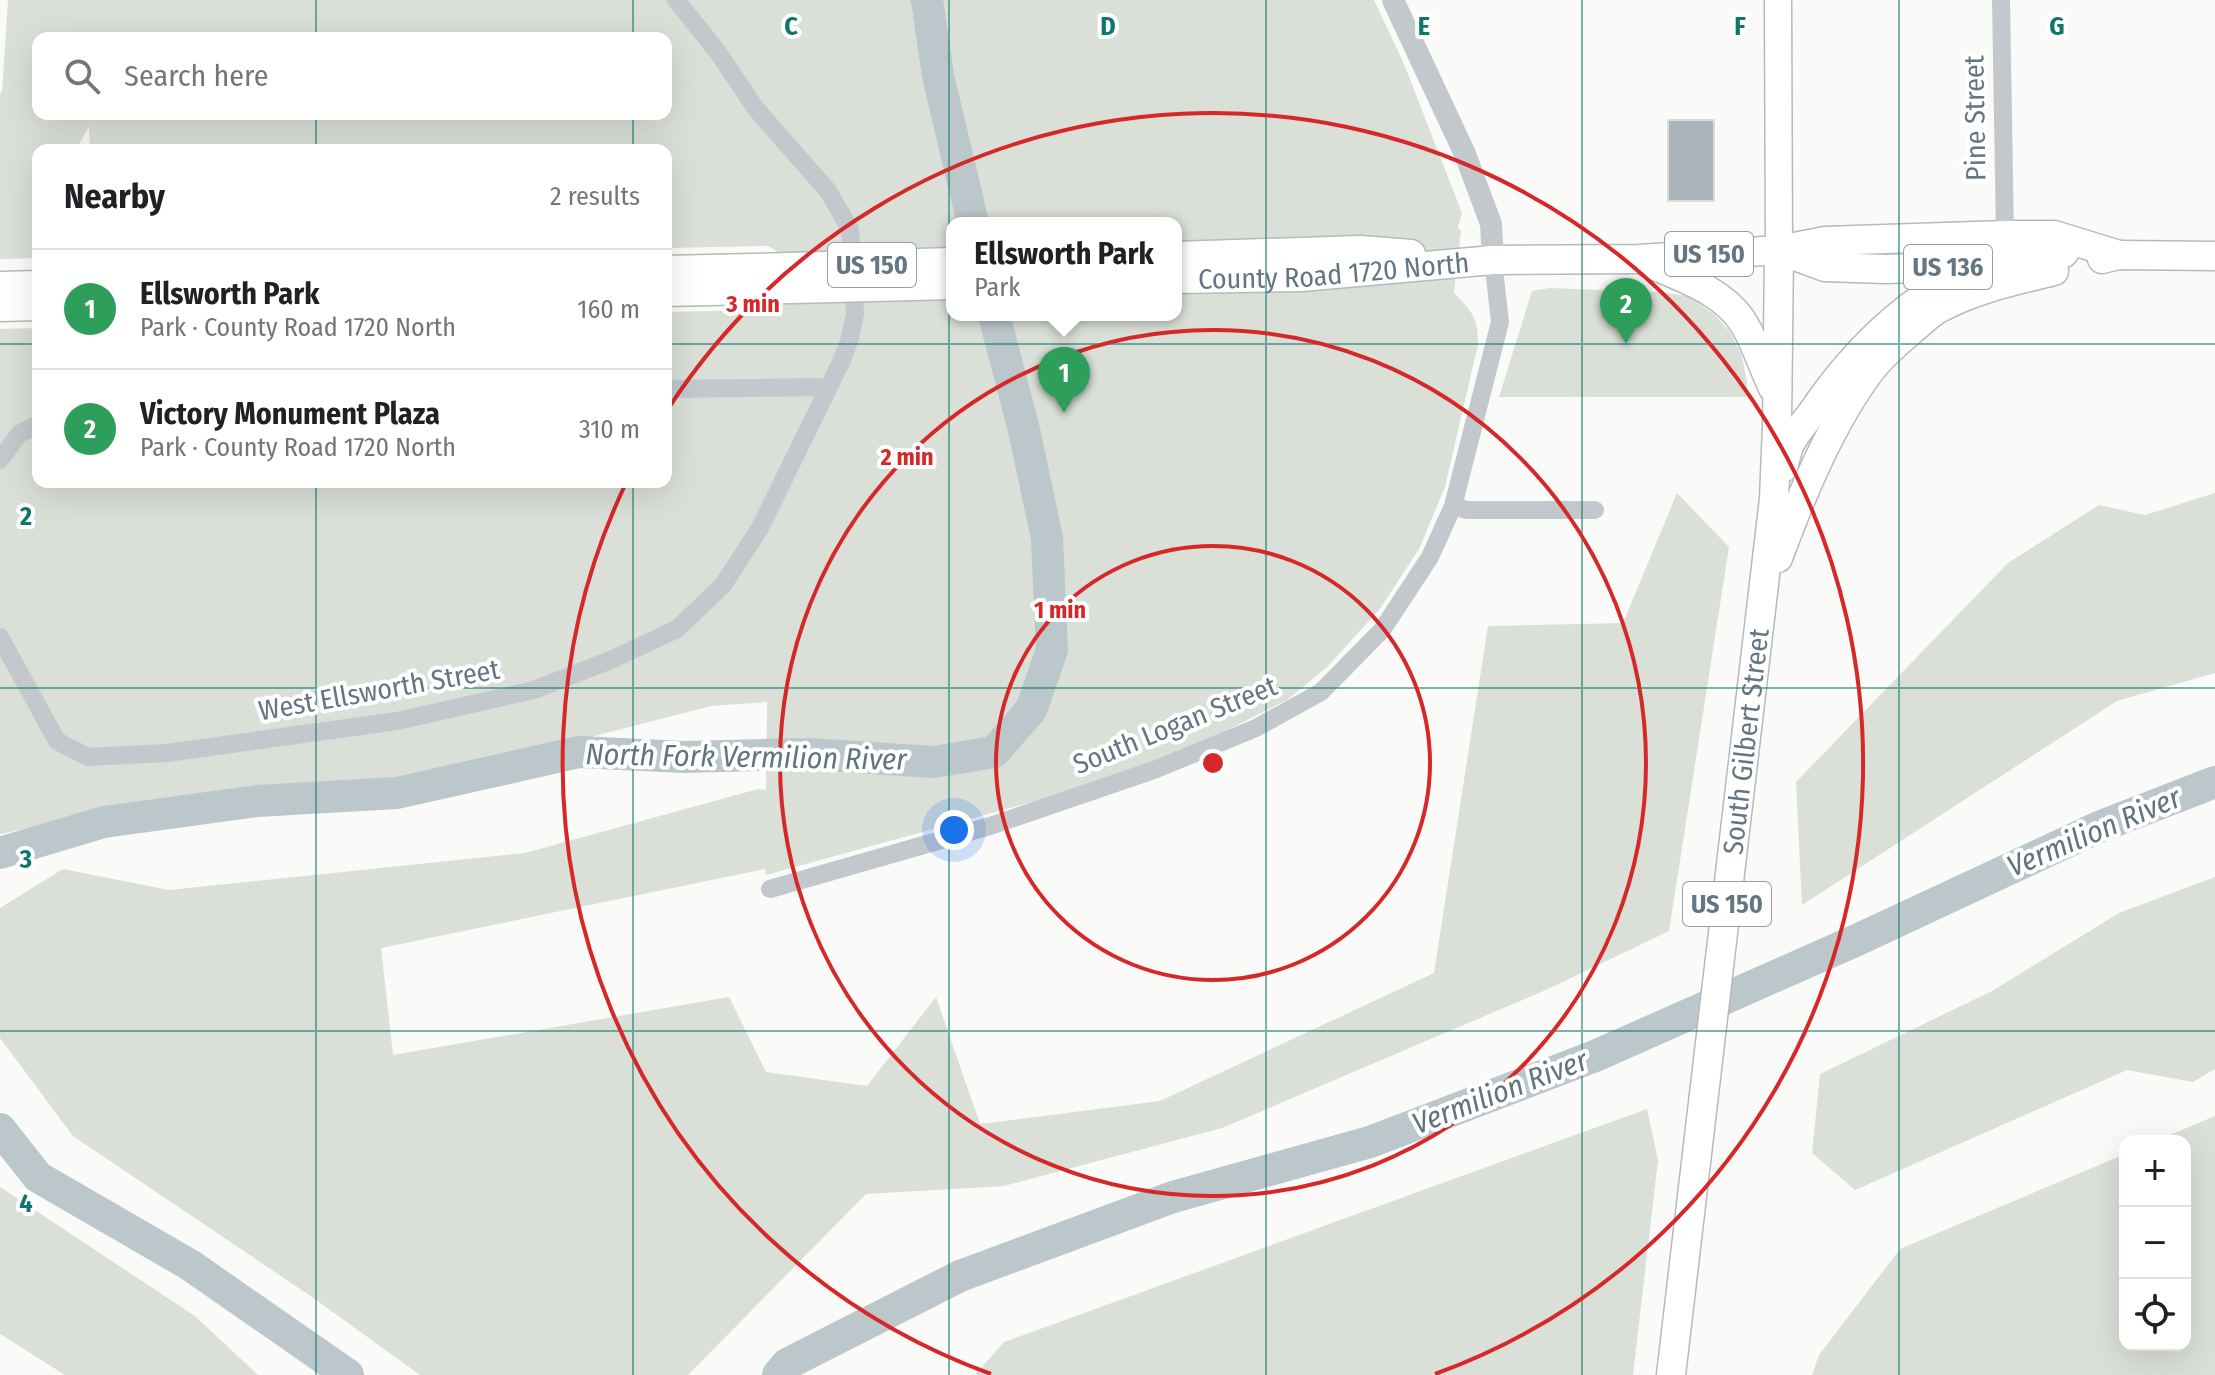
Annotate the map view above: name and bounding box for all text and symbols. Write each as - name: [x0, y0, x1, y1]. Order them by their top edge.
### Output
- text: C: [784, 11, 798, 42]
- text: D: [1100, 11, 1116, 42]
- text: E: [1418, 11, 1430, 42]
- text: F: [1734, 11, 1746, 42]
- text: G: [2049, 11, 2065, 42]
- search box: [32, 32, 672, 120]
- icon: search: [60, 54, 104, 98]
- street label: Pine Street: [1957, 54, 1993, 181]
- text: Search here: [124, 58, 269, 94]
- text: Nearby: [64, 176, 165, 217]
- text: 2 results: [550, 181, 640, 212]
- popup: [946, 217, 1182, 321]
- road number: US 150: [1665, 232, 1753, 276]
- text: Ellsworth Park: [974, 236, 1154, 272]
- road number: US 150: [828, 243, 916, 287]
- road number: US 136: [1904, 245, 1992, 289]
- street label: County Road 1720 North: [1198, 246, 1471, 295]
- text: Park: [974, 272, 1020, 303]
- text: Ellsworth Park: [140, 276, 319, 312]
- pin: 2: [1600, 278, 1652, 344]
- text: 3 min: [725, 290, 780, 318]
- text: 1: [85, 294, 96, 325]
- text: 160 m: [577, 294, 640, 325]
- text: Park · County Road 1720 North: [140, 312, 456, 343]
- pin: 1: [1038, 347, 1090, 413]
- text: Victory Monument Plaza: [140, 396, 440, 432]
- text: 2: [84, 414, 96, 445]
- text: 310 m: [579, 414, 640, 445]
- text: Park · County Road 1720 North: [140, 432, 456, 463]
- text: 2 min: [879, 443, 934, 471]
- text: 2: [19, 501, 32, 532]
- text: 1 min: [1034, 596, 1086, 624]
- street label: South Gilbert Street: [1716, 626, 1775, 856]
- street label: West Ellsworth Street: [256, 652, 503, 727]
- street label: South Logan Street: [1068, 669, 1282, 781]
- water label: North Fork Vermilion River: [585, 736, 909, 778]
- centre of rings: [1199, 749, 1227, 777]
- water label: Vermilion River: [2002, 779, 2188, 885]
- your location: [934, 810, 974, 850]
- text: 3: [19, 844, 32, 875]
- road number: US 150: [1683, 882, 1771, 926]
- water label: Vermilion River: [1407, 1042, 1594, 1142]
- map controls: [2119, 1135, 2191, 1351]
- button: +: [2119, 1135, 2191, 1207]
- text: 4: [19, 1188, 33, 1219]
- button: −: [2119, 1207, 2191, 1279]
- button: locate: [2119, 1279, 2191, 1351]

